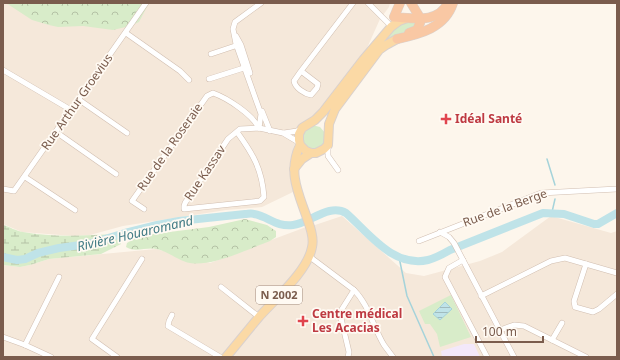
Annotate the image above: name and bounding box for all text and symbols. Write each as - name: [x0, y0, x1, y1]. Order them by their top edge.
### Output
- street label: Rue Arthur Groevius: [37, 50, 116, 153]
- street label: Rue de la Roseraie: [133, 99, 206, 194]
- place label: Idéal Santé: [455, 110, 522, 127]
- marker: Idéal Santé: [440, 113, 452, 125]
- street label: Rue Kassav: [180, 141, 230, 204]
- street label: Rue de la Berge: [460, 184, 550, 231]
- water label: Rivière Houaromand: [75, 211, 195, 255]
- road number: N 2002: [256, 286, 302, 304]
- place label: Centre médical Les Acacias: [312, 305, 402, 336]
- marker: Centre médical Les Acacias: [297, 315, 309, 327]
- scale bar: [476, 318, 543, 344]
- text: 100 m: [482, 323, 517, 340]

